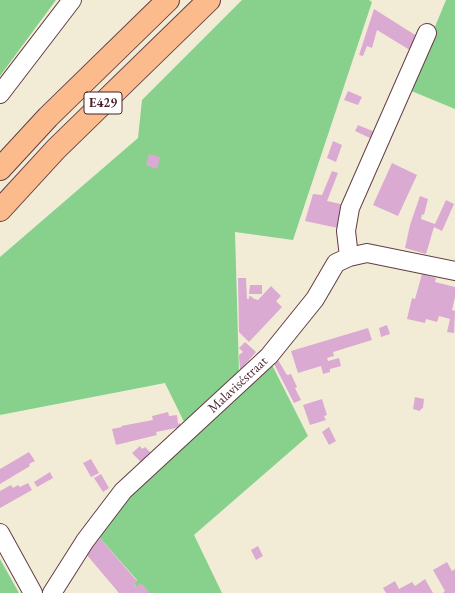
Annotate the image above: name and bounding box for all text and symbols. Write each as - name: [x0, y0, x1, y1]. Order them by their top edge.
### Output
- road number: E429: [84, 92, 122, 114]
- street label: Malaviséstraat: [205, 353, 271, 417]

